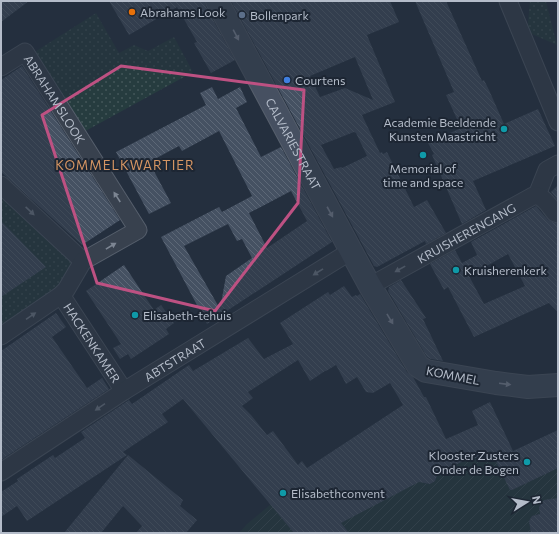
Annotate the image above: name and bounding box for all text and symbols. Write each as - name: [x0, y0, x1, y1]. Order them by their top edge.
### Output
- place label: Abrahams Look: [140, 5, 226, 19]
- marker: Abrahams Look: [127, 7, 137, 17]
- place label: Bollenpark: [250, 8, 309, 22]
- marker: Bollenpark: [237, 10, 247, 20]
- one-way arrow: [232, 30, 239, 41]
- street label: ABRAHAMSLOOK: [21, 52, 88, 146]
- place label: Courtens: [295, 73, 345, 87]
- marker: Courtens: [282, 75, 292, 85]
- street label: CALVARIESTRAAT: [263, 95, 324, 193]
- place label: Academie Beeldende Kunsten Maastricht: [383, 115, 496, 143]
- marker: Academie Beeldende Kunsten Maastricht: [499, 124, 509, 134]
- marker: Memorial of time and space: [418, 150, 428, 160]
- district label: KOMMELKWARTIER: [55, 157, 195, 173]
- place label: Memorial of time and space: [383, 161, 463, 189]
- one-way arrow: [113, 192, 121, 202]
- street label: KRUISHERENGANG: [415, 200, 518, 266]
- one-way arrow: [326, 206, 333, 218]
- one-way arrow: [25, 207, 35, 216]
- one-way arrow: [105, 242, 117, 249]
- place label: Kruisherenkerk: [464, 263, 547, 277]
- marker: Kruisherenkerk: [451, 265, 461, 275]
- one-way arrow: [395, 266, 406, 273]
- one-way arrow: [312, 268, 324, 275]
- street label: HACKENKAMER: [61, 300, 123, 385]
- place label: Elisabeth-tehuis: [143, 308, 231, 322]
- marker: Elisabeth-tehuis: [130, 310, 140, 320]
- one-way arrow: [26, 312, 36, 320]
- one-way arrow: [386, 314, 394, 324]
- street label: ABTSTRAAT: [142, 335, 208, 384]
- street label: KOMMEL: [425, 363, 481, 387]
- one-way arrow: [499, 381, 511, 387]
- one-way arrow: [95, 403, 105, 411]
- place label: Klooster Zusters Onder de Bogen: [429, 448, 519, 476]
- marker: Klooster Zusters Onder de Bogen: [522, 457, 532, 467]
- north arrow: [507, 482, 547, 522]
- place label: Elisabethconvent: [291, 486, 385, 500]
- marker: Elisabethconvent: [278, 488, 288, 498]
- text: N: [530, 495, 544, 505]

